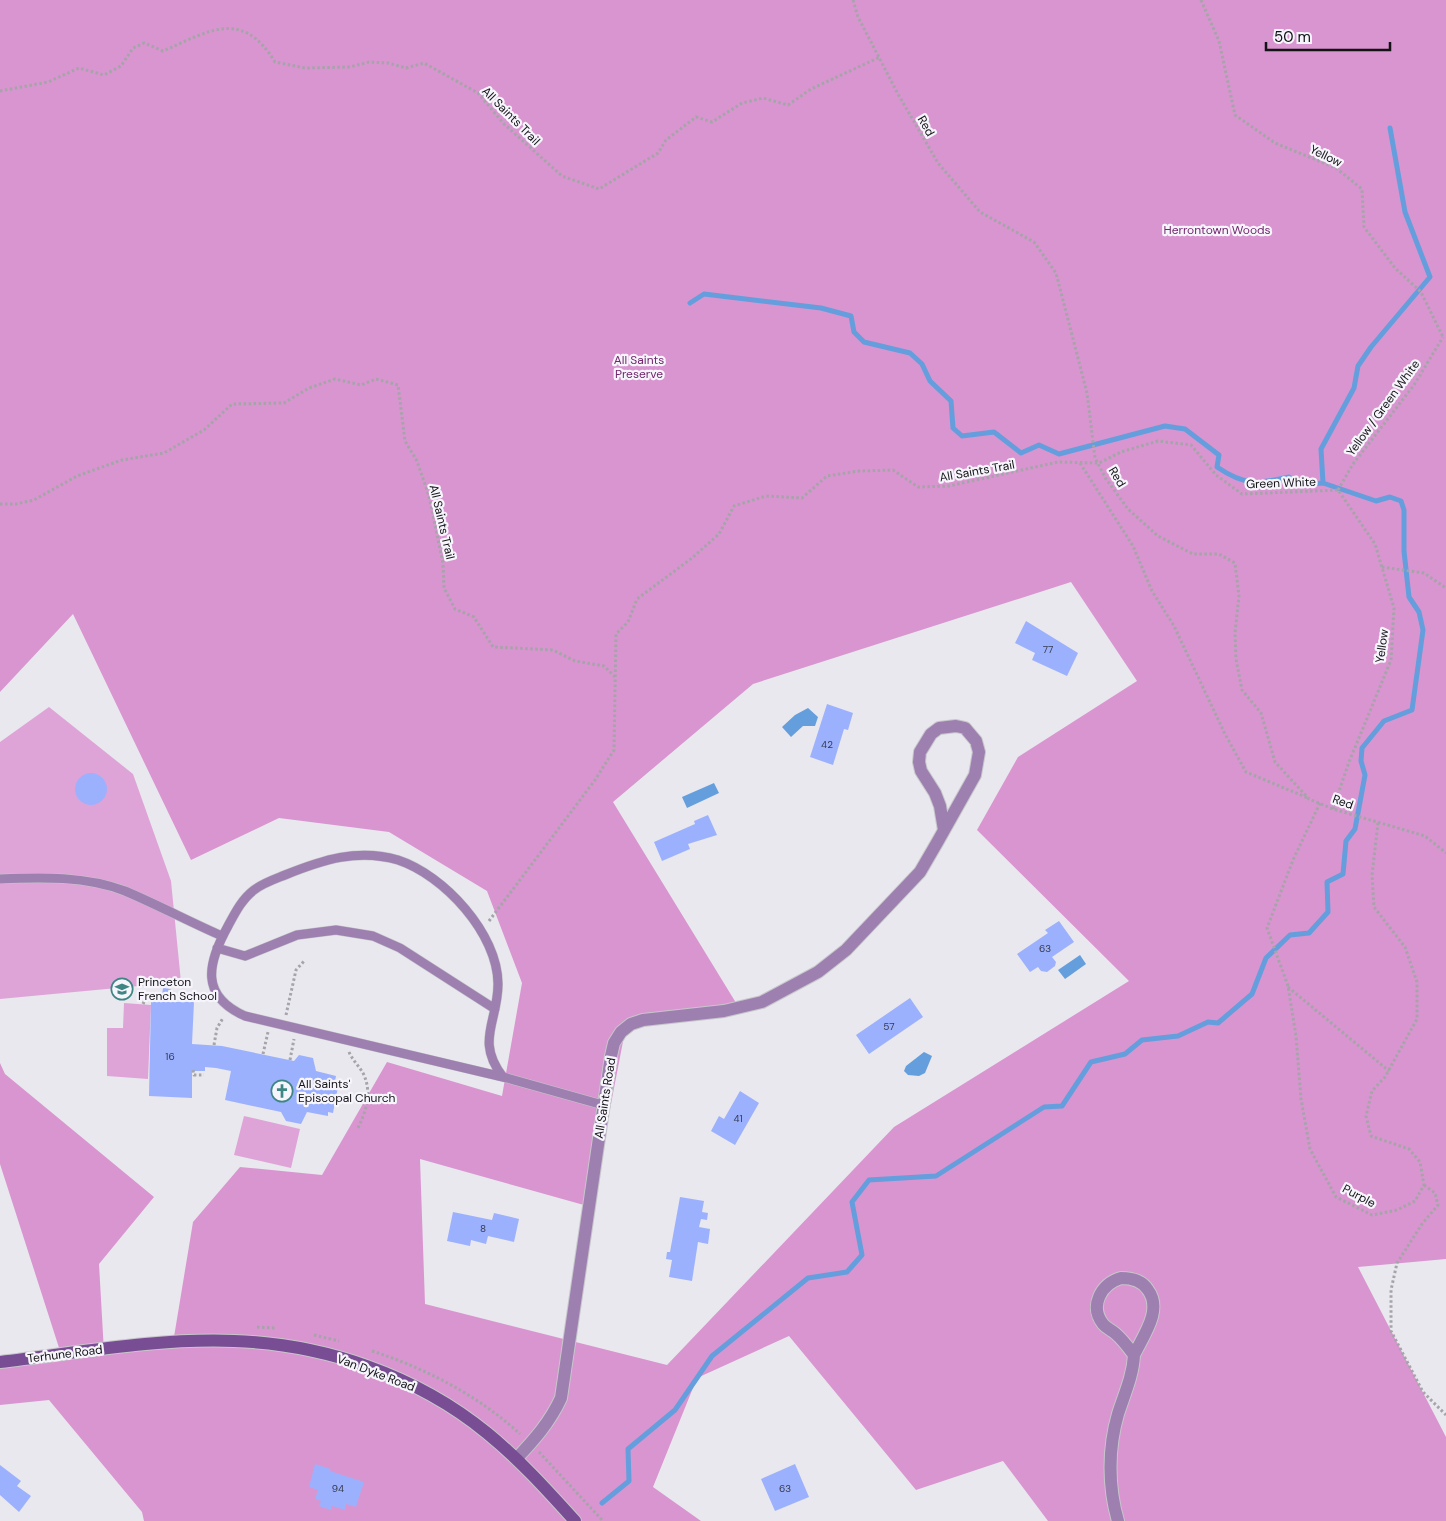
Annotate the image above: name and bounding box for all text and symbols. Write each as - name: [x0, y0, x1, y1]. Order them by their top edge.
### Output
- scale bar: [1266, 20, 1390, 52]
- text: 50 m: [1274, 27, 1311, 47]
- street label: All Saints Trail: [478, 83, 544, 149]
- street label: Red: [914, 113, 938, 139]
- street label: Yellow: [1307, 141, 1345, 171]
- park label: Herrontown Woods: [1163, 222, 1271, 238]
- park label: All Saints Preserve: [614, 352, 664, 382]
- street label: Yellow / Green White: [1343, 357, 1423, 459]
- street label: All Saints Trail: [938, 456, 1016, 486]
- street label: Red: [1105, 464, 1129, 490]
- street label: Green White: [1246, 474, 1316, 492]
- street label: All Saints Trail: [426, 483, 458, 561]
- street label: Yellow: [1372, 628, 1392, 664]
- house number: 77: [1043, 643, 1053, 656]
- house number: 42: [821, 738, 833, 751]
- street label: Red: [1330, 791, 1356, 813]
- house number: 63: [1039, 942, 1051, 955]
- place label: Princeton French School: [138, 974, 217, 1004]
- school or university icon: Princeton French School: [110, 977, 134, 1001]
- house number: 57: [883, 1020, 895, 1033]
- house number: 16: [165, 1050, 175, 1063]
- street label: All Saints Road: [591, 1056, 619, 1140]
- place label: All Saints' Episcopal Church: [298, 1076, 396, 1106]
- church icon: All Saints' Episcopal Church: [270, 1079, 294, 1103]
- house number: 41: [733, 1112, 743, 1125]
- street label: Purple: [1340, 1181, 1378, 1211]
- house number: 8: [480, 1222, 486, 1235]
- street label: Terhune Road: [27, 1341, 103, 1367]
- street label: Van Dyke Road: [335, 1351, 417, 1395]
- house number: 94: [332, 1482, 344, 1495]
- house number: 63: [779, 1482, 791, 1495]

